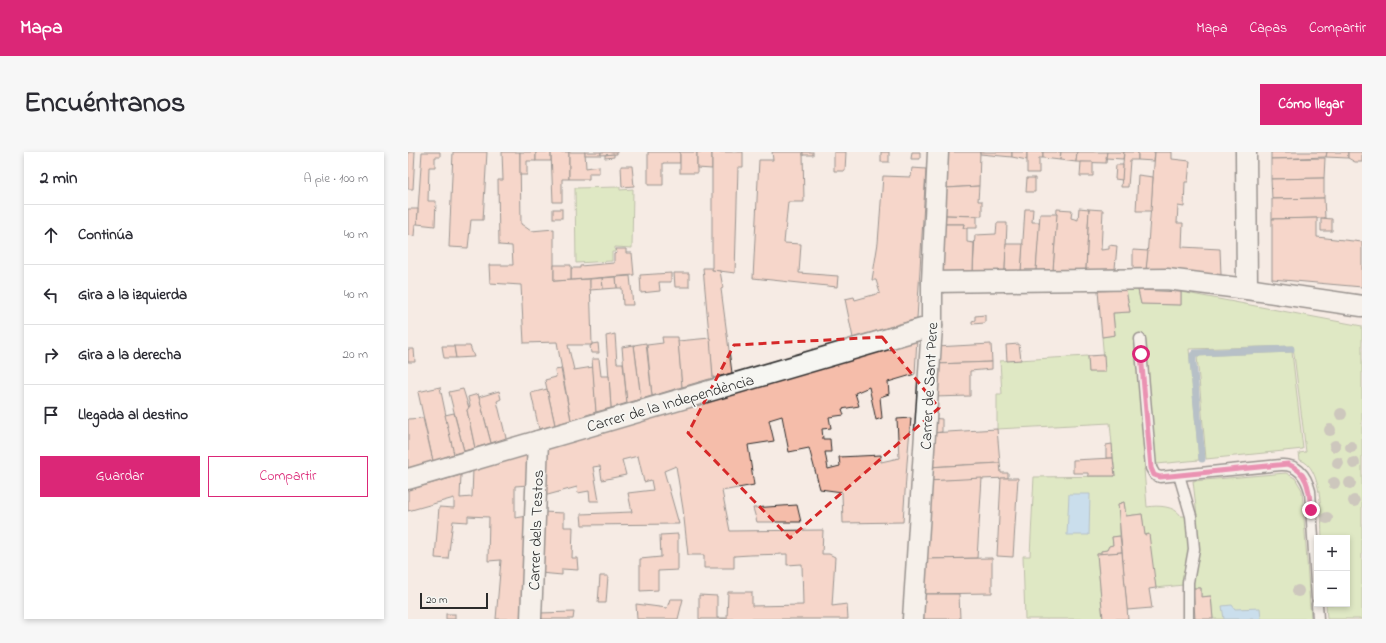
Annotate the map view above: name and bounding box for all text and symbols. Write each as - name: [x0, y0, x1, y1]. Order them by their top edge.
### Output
- text: Mapa: [20, 15, 62, 42]
- text: Mapa: [1196, 18, 1228, 39]
- text: Capas: [1250, 18, 1287, 39]
- text: Compartir: [1309, 18, 1366, 39]
- text: Encuéntranos: [24, 84, 185, 125]
- button: Cómo llegar: [1260, 84, 1362, 125]
- text: 2 min: [40, 166, 77, 191]
- text: A pie · 100 m: [304, 169, 368, 188]
- icon: ahead: [40, 224, 62, 246]
- text: Continúa: [78, 224, 133, 246]
- text: 40 m: [344, 225, 368, 244]
- icon: left: [40, 284, 62, 306]
- text: Gira a la izquierda: [78, 284, 187, 306]
- text: 40 m: [344, 285, 368, 304]
- street label: Carrer de Sant Pere: [915, 321, 945, 450]
- icon: right: [40, 344, 62, 366]
- text: Gira a la derecha: [78, 344, 181, 366]
- text: 20 m: [343, 345, 368, 364]
- route start: [1132, 345, 1150, 363]
- street label: Carrer de la Independència: [584, 369, 757, 439]
- icon: arrive: [40, 404, 62, 426]
- text: Llegada al destino: [78, 404, 188, 426]
- button: Guardar: [40, 456, 200, 497]
- button: Compartir: [208, 456, 368, 497]
- street label: Carrer dels Testos: [523, 469, 551, 591]
- route end: [1302, 501, 1320, 519]
- map controls: [1314, 535, 1350, 607]
- button: +: [1314, 535, 1350, 571]
- button: −: [1314, 571, 1350, 607]
- scale bar: [420, 591, 488, 610]
- text: 20 m: [426, 592, 448, 608]

